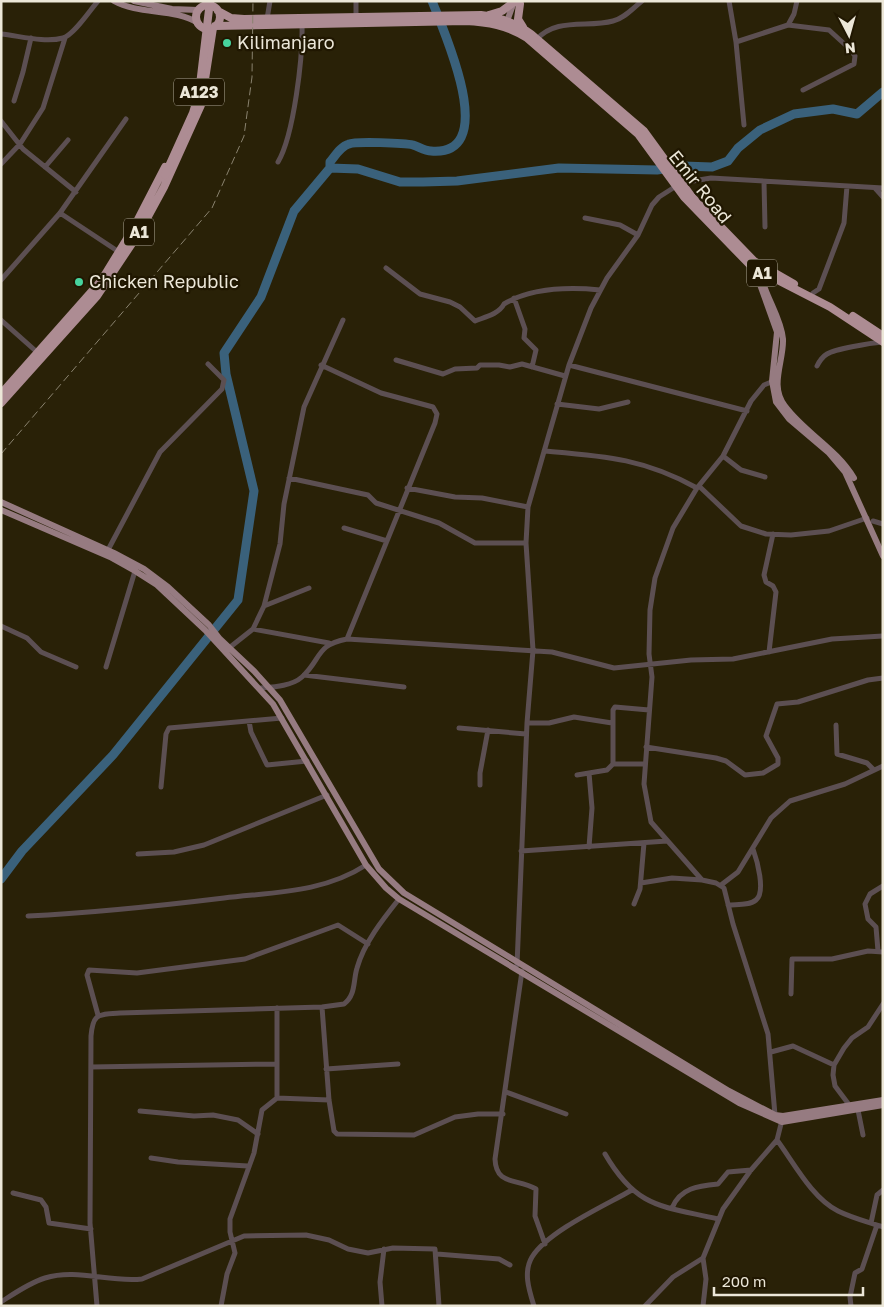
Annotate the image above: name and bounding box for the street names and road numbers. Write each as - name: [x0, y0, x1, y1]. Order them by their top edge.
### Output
- road number: A123: [174, 78, 224, 105]
- street label: Emir Road: [665, 146, 737, 227]
- road number: A1: [124, 218, 154, 246]
- road number: A1: [747, 260, 777, 286]

